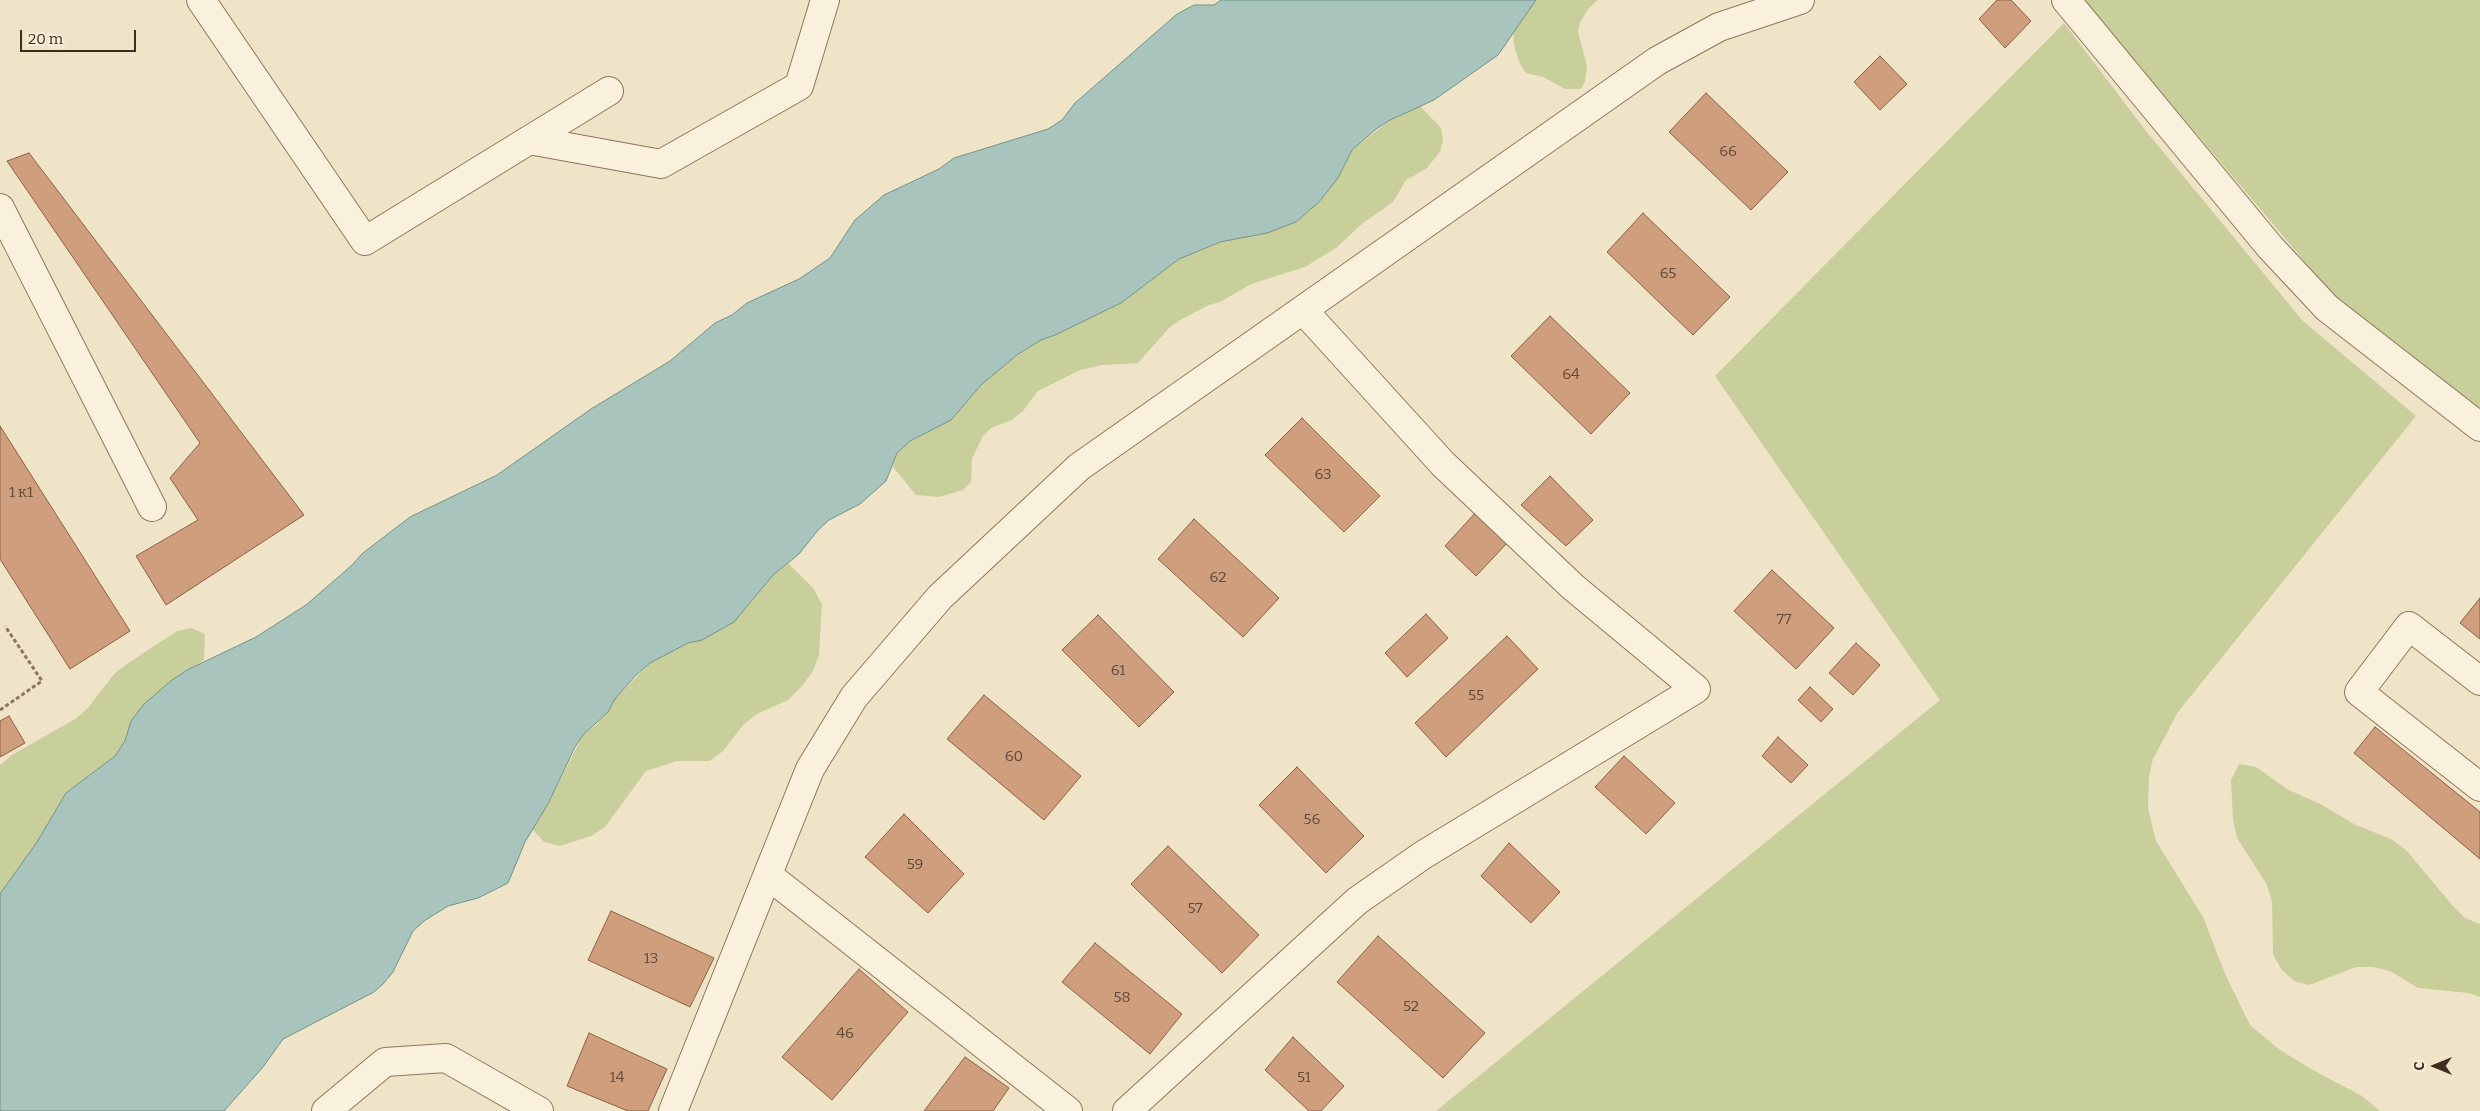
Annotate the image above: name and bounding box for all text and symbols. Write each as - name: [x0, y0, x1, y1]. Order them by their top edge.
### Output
- scale bar: [22, 20, 139, 52]
- text: 20 m: [28, 30, 63, 48]
- house number: 66: [1719, 143, 1737, 161]
- house number: 65: [1660, 265, 1676, 283]
- house number: 64: [1562, 366, 1580, 384]
- house number: 63: [1314, 466, 1332, 484]
- house number: 1 к1: [9, 484, 33, 502]
- house number: 62: [1210, 569, 1226, 587]
- house number: 77: [1776, 611, 1792, 629]
- house number: 61: [1111, 662, 1125, 680]
- house number: 55: [1468, 687, 1484, 705]
- house number: 60: [1005, 748, 1023, 766]
- house number: 56: [1304, 811, 1320, 829]
- house number: 59: [907, 856, 923, 874]
- house number: 57: [1187, 900, 1203, 918]
- house number: 13: [644, 950, 658, 968]
- house number: 58: [1113, 989, 1131, 1007]
- house number: 52: [1403, 998, 1419, 1016]
- house number: 46: [836, 1025, 854, 1043]
- north arrow: [2410, 1041, 2460, 1091]
- text: С: [2411, 1062, 2428, 1070]
- house number: 14: [610, 1069, 624, 1087]
- house number: 51: [1297, 1069, 1311, 1087]

